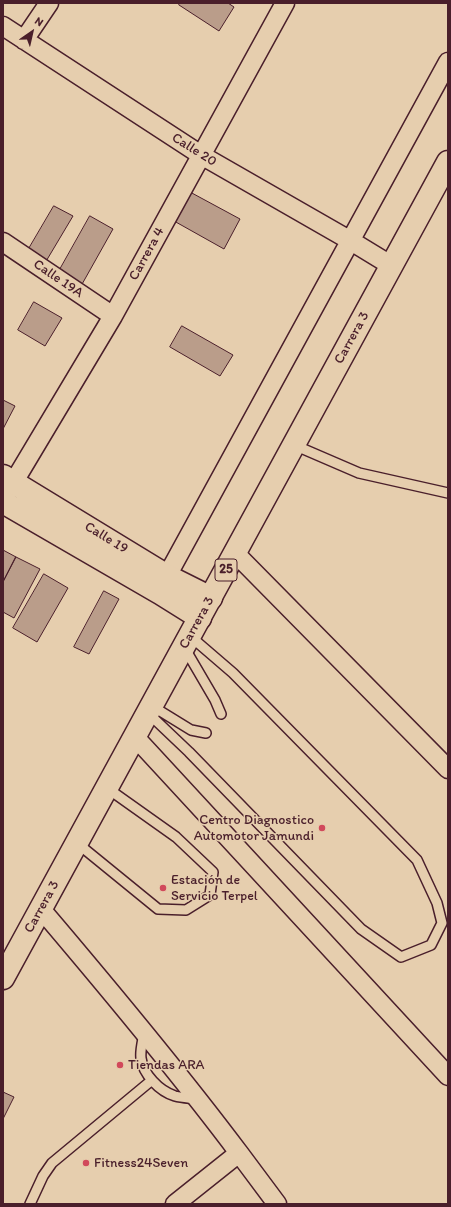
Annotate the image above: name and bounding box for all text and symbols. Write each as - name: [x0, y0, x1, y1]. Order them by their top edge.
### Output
- north arrow: [12, 12, 52, 52]
- text: N: [32, 14, 46, 29]
- street label: Calle 20: [168, 130, 220, 170]
- street label: Carrera 4: [126, 224, 168, 284]
- street label: Calle 19A: [30, 256, 86, 302]
- street label: Carrera 3: [331, 309, 373, 367]
- street label: Calle 19: [81, 518, 131, 558]
- road number: 25: [215, 559, 237, 581]
- street label: Carrera 3: [176, 594, 218, 652]
- place label: Centro Diagnostico Automotor Jamundi: [194, 812, 314, 844]
- marker: Centro Diagnostico Automotor Jamundi: [317, 823, 327, 833]
- place label: Estación de Servicio Terpel: [171, 872, 258, 904]
- street label: Carrera 3: [21, 878, 63, 936]
- marker: Estación de Servicio Terpel: [158, 883, 168, 893]
- place label: Tiendas ARA: [128, 1057, 205, 1073]
- marker: Tiendas ARA: [115, 1060, 125, 1070]
- place label: Fitness24Seven: [94, 1155, 188, 1171]
- marker: Fitness24Seven: [81, 1158, 91, 1168]

